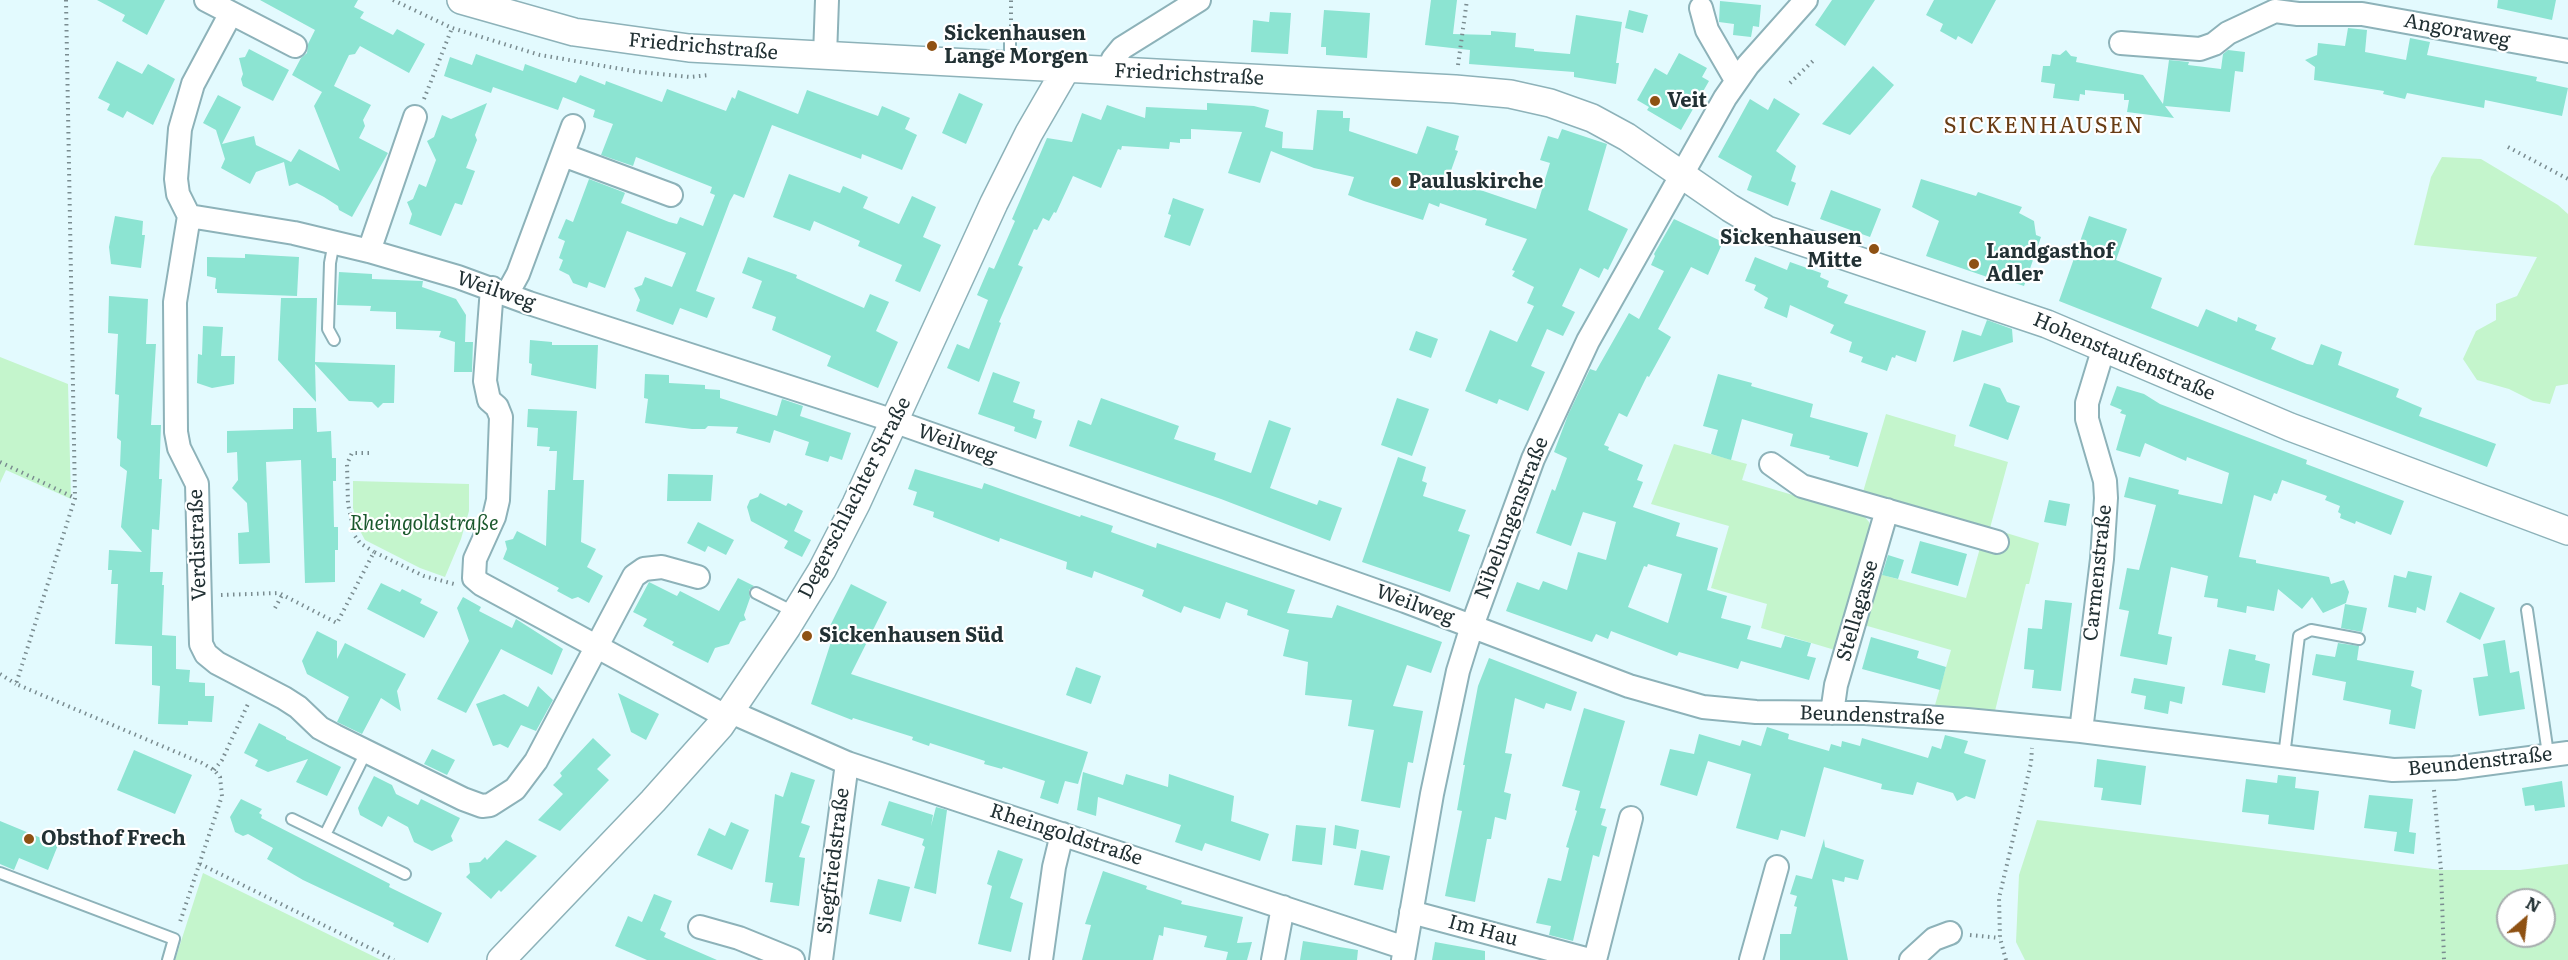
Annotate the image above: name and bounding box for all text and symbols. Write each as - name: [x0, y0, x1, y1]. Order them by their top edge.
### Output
- street label: Angoraweg: [2402, 9, 2512, 53]
- place label: Sickenhausen Lange Morgen: [944, 22, 1088, 69]
- street label: Friedrichstraße: [627, 29, 779, 65]
- marker: Sickenhausen Lange Morgen: [925, 39, 939, 53]
- street label: Friedrichstraße: [1113, 59, 1265, 91]
- place label: Veit: [1667, 89, 1707, 113]
- marker: Veit: [1648, 94, 1662, 108]
- district label: SICKENHAUSEN: [1944, 114, 2144, 140]
- place label: Pauluskirche: [1408, 170, 1543, 194]
- marker: Pauluskirche: [1389, 175, 1403, 189]
- place label: Sickenhausen Mitte: [1720, 226, 1862, 273]
- place label: Landgasthof Adler: [1986, 240, 2114, 287]
- marker: Sickenhausen Mitte: [1867, 242, 1881, 256]
- marker: Landgasthof Adler: [1967, 257, 1981, 271]
- street label: Weilweg: [453, 266, 539, 316]
- street label: Hohenstaufenstraße: [2029, 308, 2219, 406]
- street label: Degerschlachter Straße: [794, 393, 916, 603]
- street label: Weilweg: [914, 419, 1000, 469]
- street label: Nibelungenstraße: [1470, 434, 1554, 602]
- street label: Verdistraße: [184, 489, 212, 601]
- street label: Carmenstraße: [2079, 504, 2117, 642]
- park label: Rheingoldstraße: [349, 512, 499, 536]
- street label: Stellagasse: [1832, 558, 1884, 664]
- street label: Weilweg: [1372, 580, 1458, 630]
- place label: Sickenhausen Süd: [819, 624, 1004, 648]
- marker: Sickenhausen Süd: [800, 629, 814, 643]
- street label: Beundenstraße: [1799, 701, 1945, 731]
- street label: Beundenstraße: [2407, 742, 2553, 782]
- street label: Siegfriedstraße: [813, 786, 855, 936]
- street label: Rheingoldstraße: [987, 799, 1145, 871]
- place label: Obsthof Frech: [41, 827, 186, 851]
- marker: Obsthof Frech: [22, 832, 36, 846]
- north arrow: [2496, 888, 2556, 948]
- text: N: [2522, 890, 2545, 918]
- street label: Im Hau: [1445, 910, 1521, 952]

